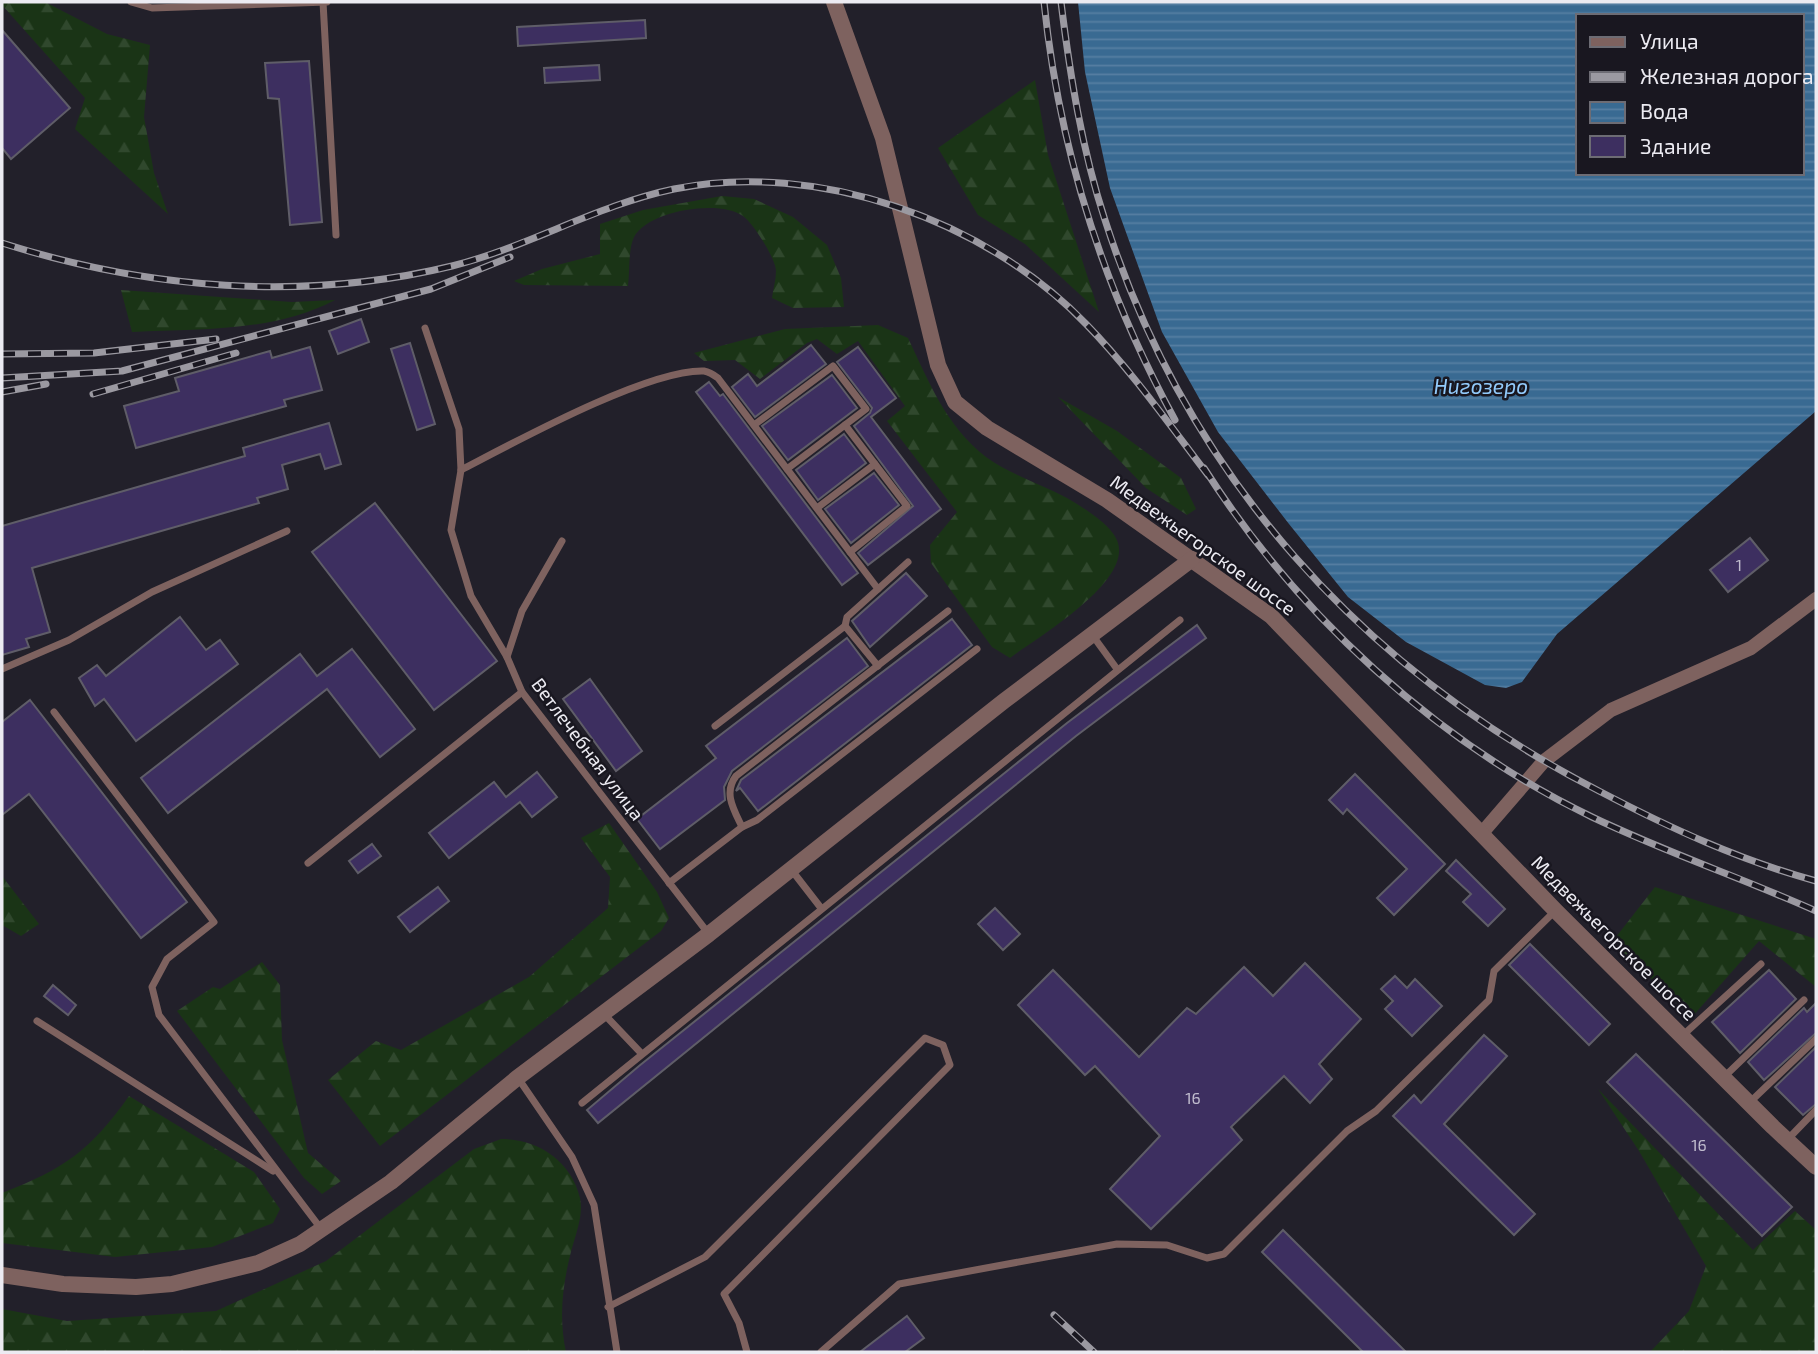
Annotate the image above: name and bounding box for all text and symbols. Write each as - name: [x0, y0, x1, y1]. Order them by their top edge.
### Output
- legend: [1576, 14, 1804, 175]
- text: Улица: [1640, 28, 1699, 53]
- text: Железная дорога: [1640, 63, 1813, 88]
- text: Вода: [1640, 98, 1689, 123]
- text: Здание: [1640, 133, 1711, 158]
- water label: Нигозеро: [1434, 373, 1528, 398]
- street label: Медвежьегорское шоссе: [1106, 470, 1301, 620]
- house number: 1: [1736, 555, 1742, 574]
- street label: Ветлечебная улица: [527, 673, 649, 825]
- street label: Медвежьегорское шоссе: [1527, 850, 1702, 1025]
- house number: 16: [1185, 1088, 1201, 1107]
- house number: 16: [1691, 1135, 1707, 1154]

